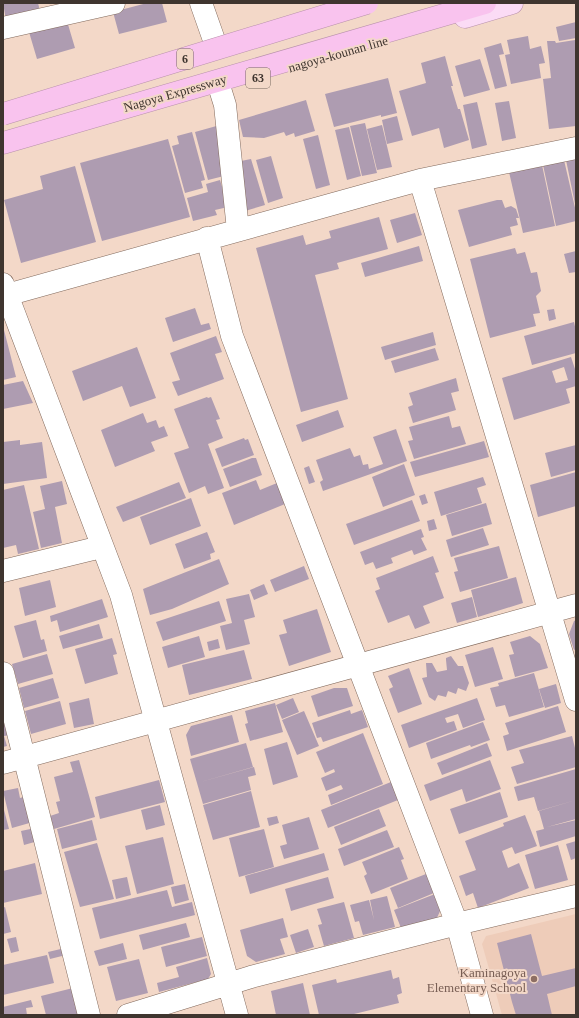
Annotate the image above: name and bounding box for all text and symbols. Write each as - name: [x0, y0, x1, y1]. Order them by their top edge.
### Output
- street label: nagoya-kounan line: [286, 33, 390, 75]
- road number: 6: [177, 49, 193, 69]
- road number: 63: [246, 68, 270, 88]
- street label: Nagoya Expressway: [122, 71, 229, 115]
- place label: Kaminagoya Elementary School: [427, 965, 526, 995]
- marker: Kaminagoya Elementary School: [529, 974, 539, 984]

